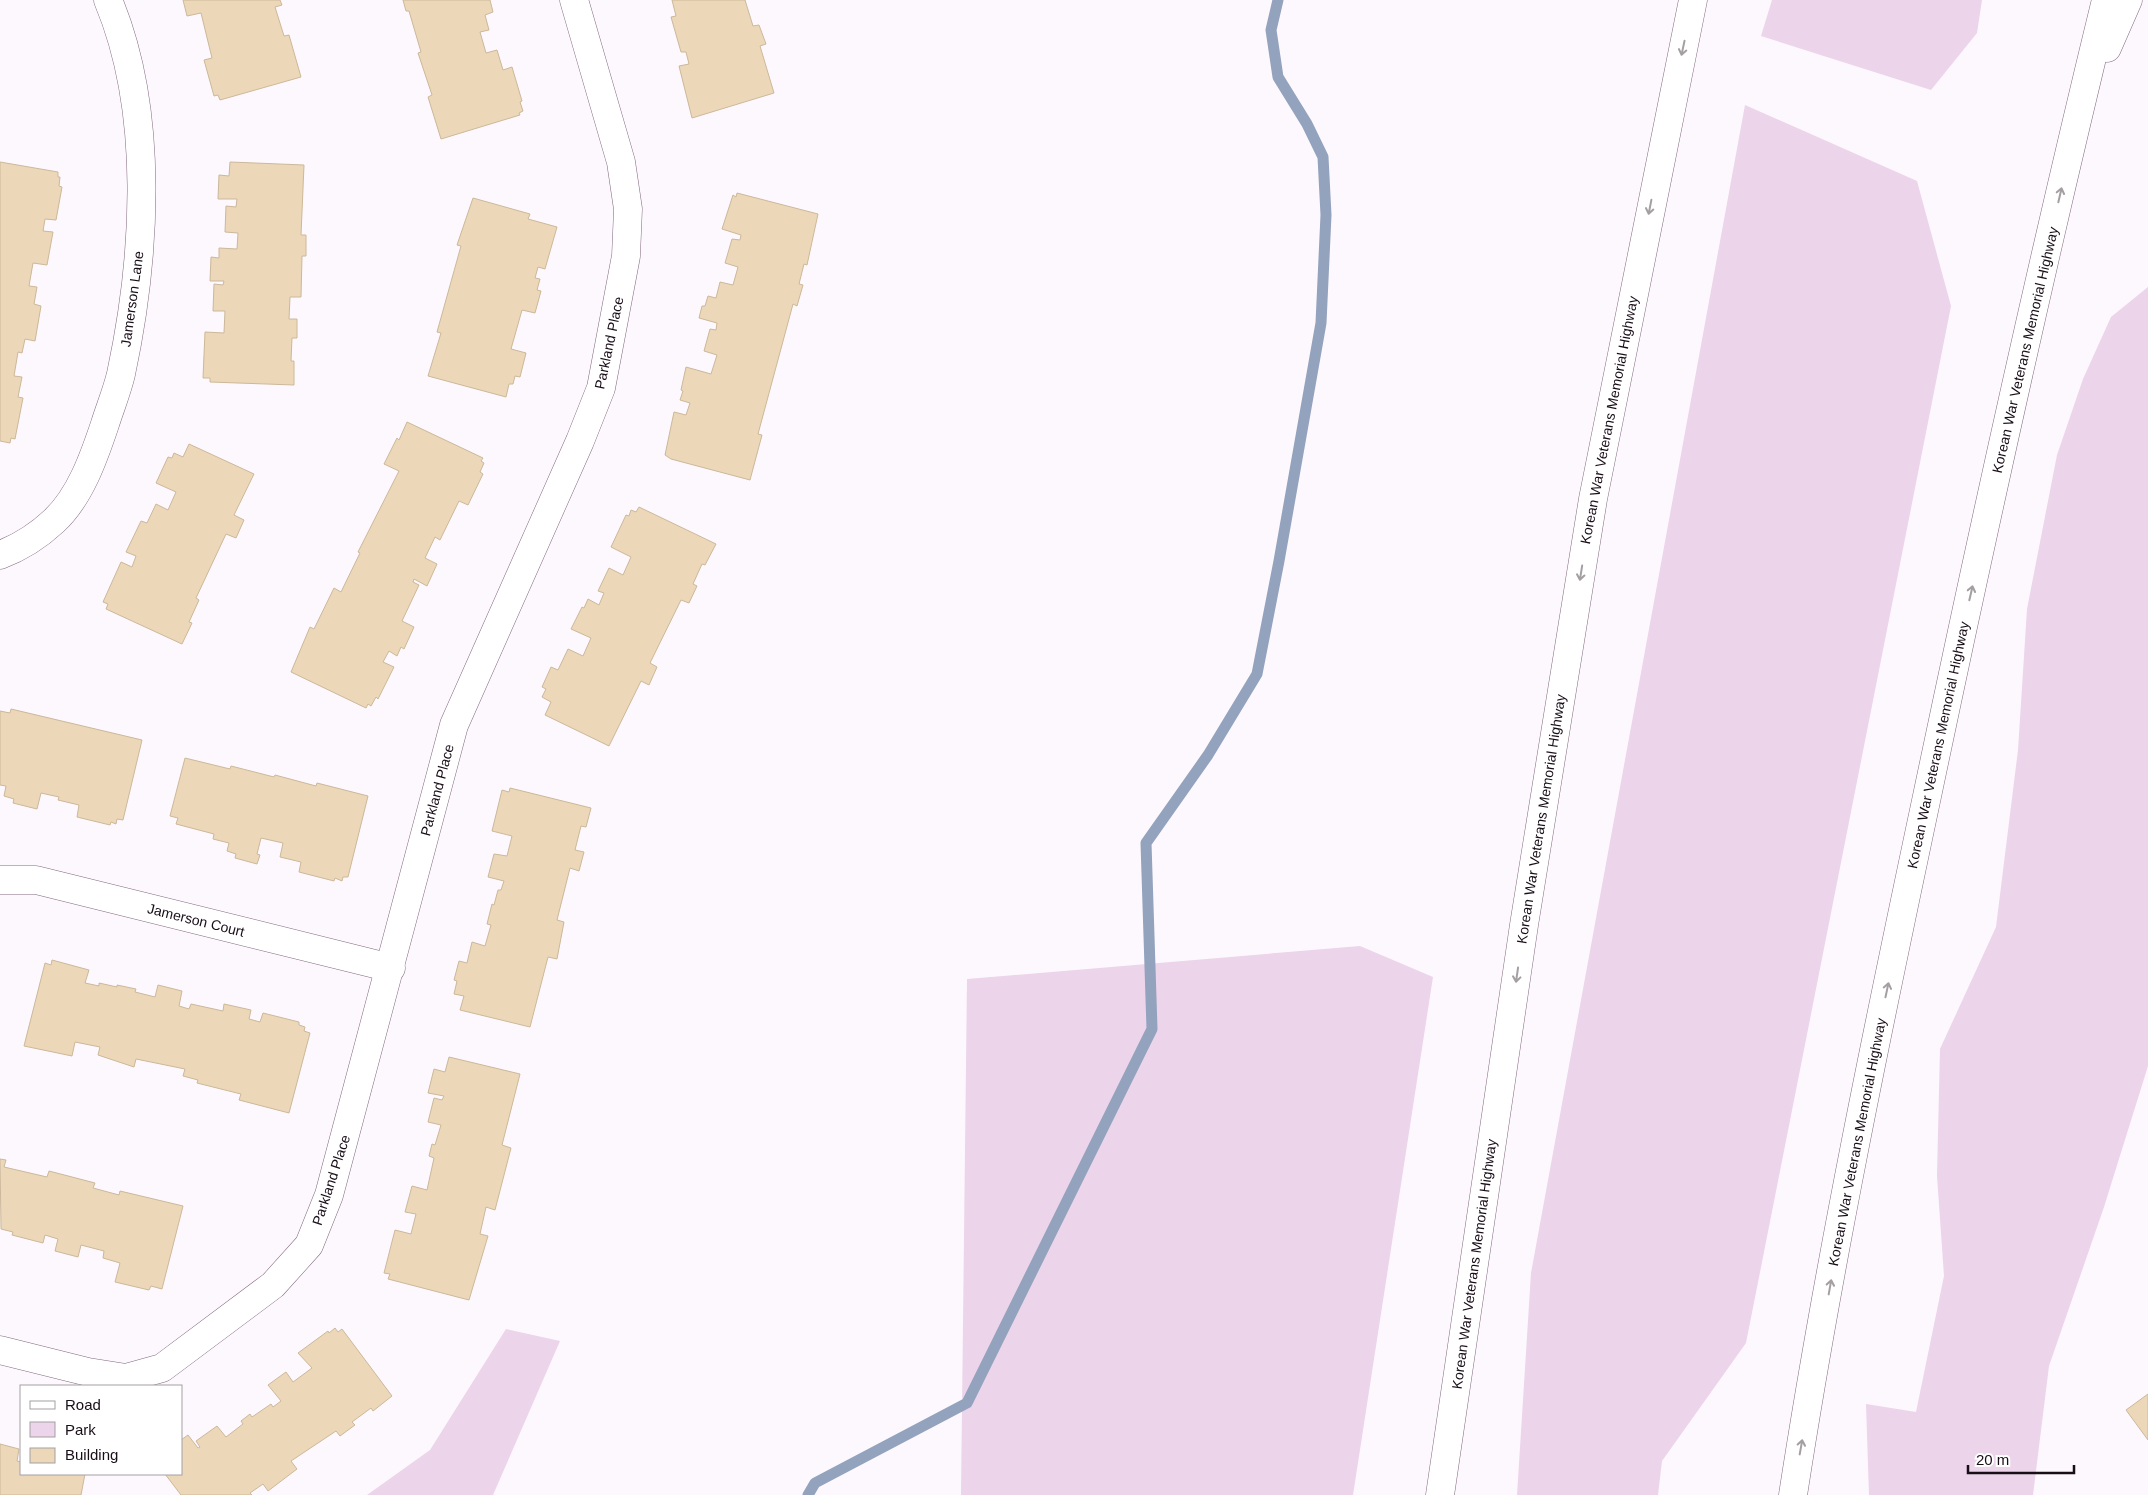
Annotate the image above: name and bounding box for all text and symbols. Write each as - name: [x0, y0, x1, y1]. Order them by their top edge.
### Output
- one-way arrow: [1678, 39, 1687, 55]
- one-way arrow: [2056, 187, 2065, 203]
- one-way arrow: [1645, 199, 1655, 215]
- street label: Korean War Veterans Memorial Highway: [1989, 225, 2061, 475]
- street label: Jamerson Lane: [117, 250, 147, 348]
- street label: Parkland Place: [591, 295, 627, 391]
- street label: Korean War Veterans Memorial Highway: [1577, 295, 1641, 545]
- one-way arrow: [1575, 565, 1585, 581]
- one-way arrow: [1967, 585, 1976, 601]
- street label: Korean War Veterans Memorial Highway: [1904, 620, 1972, 870]
- street label: Korean War Veterans Memorial Highway: [1513, 693, 1569, 945]
- street label: Parkland Place: [417, 742, 457, 838]
- street label: Jamerson Court: [146, 900, 246, 940]
- one-way arrow: [1511, 967, 1521, 983]
- one-way arrow: [1882, 982, 1892, 998]
- street label: Korean War Veterans Memorial Highway: [1825, 1017, 1889, 1267]
- street label: Parkland Place: [309, 1133, 353, 1227]
- street label: Korean War Veterans Memorial Highway: [1449, 1138, 1499, 1390]
- one-way arrow: [1825, 1279, 1835, 1295]
- legend: [20, 1385, 182, 1475]
- text: Road: [65, 1396, 101, 1413]
- text: Park: [65, 1421, 96, 1438]
- one-way arrow: [1797, 1439, 1806, 1455]
- scale bar: [1968, 1442, 2074, 1474]
- text: Building: [65, 1446, 118, 1463]
- text: 20 m: [1976, 1451, 2009, 1468]

